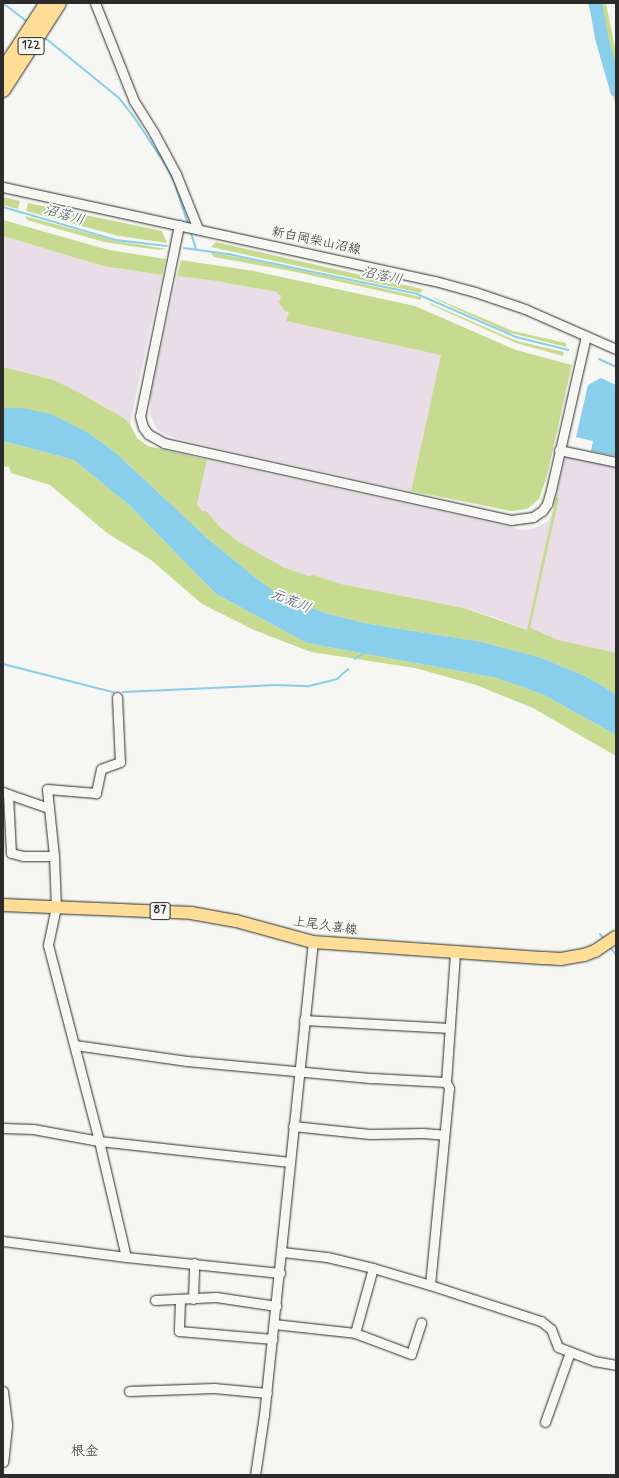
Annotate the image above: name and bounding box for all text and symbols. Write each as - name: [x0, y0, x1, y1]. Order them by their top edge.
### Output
- road number: 122: [17, 36, 45, 56]
- water label: 沼落川: [41, 201, 87, 229]
- street label: 新白岡柴山沼線: [270, 225, 362, 259]
- water label: 沼落川: [360, 263, 404, 289]
- water label: 元荒川: [268, 585, 314, 617]
- road number: 87: [149, 901, 171, 921]
- street label: 上尾久喜線: [292, 915, 358, 939]
- district label: 根金: [71, 1443, 99, 1459]

